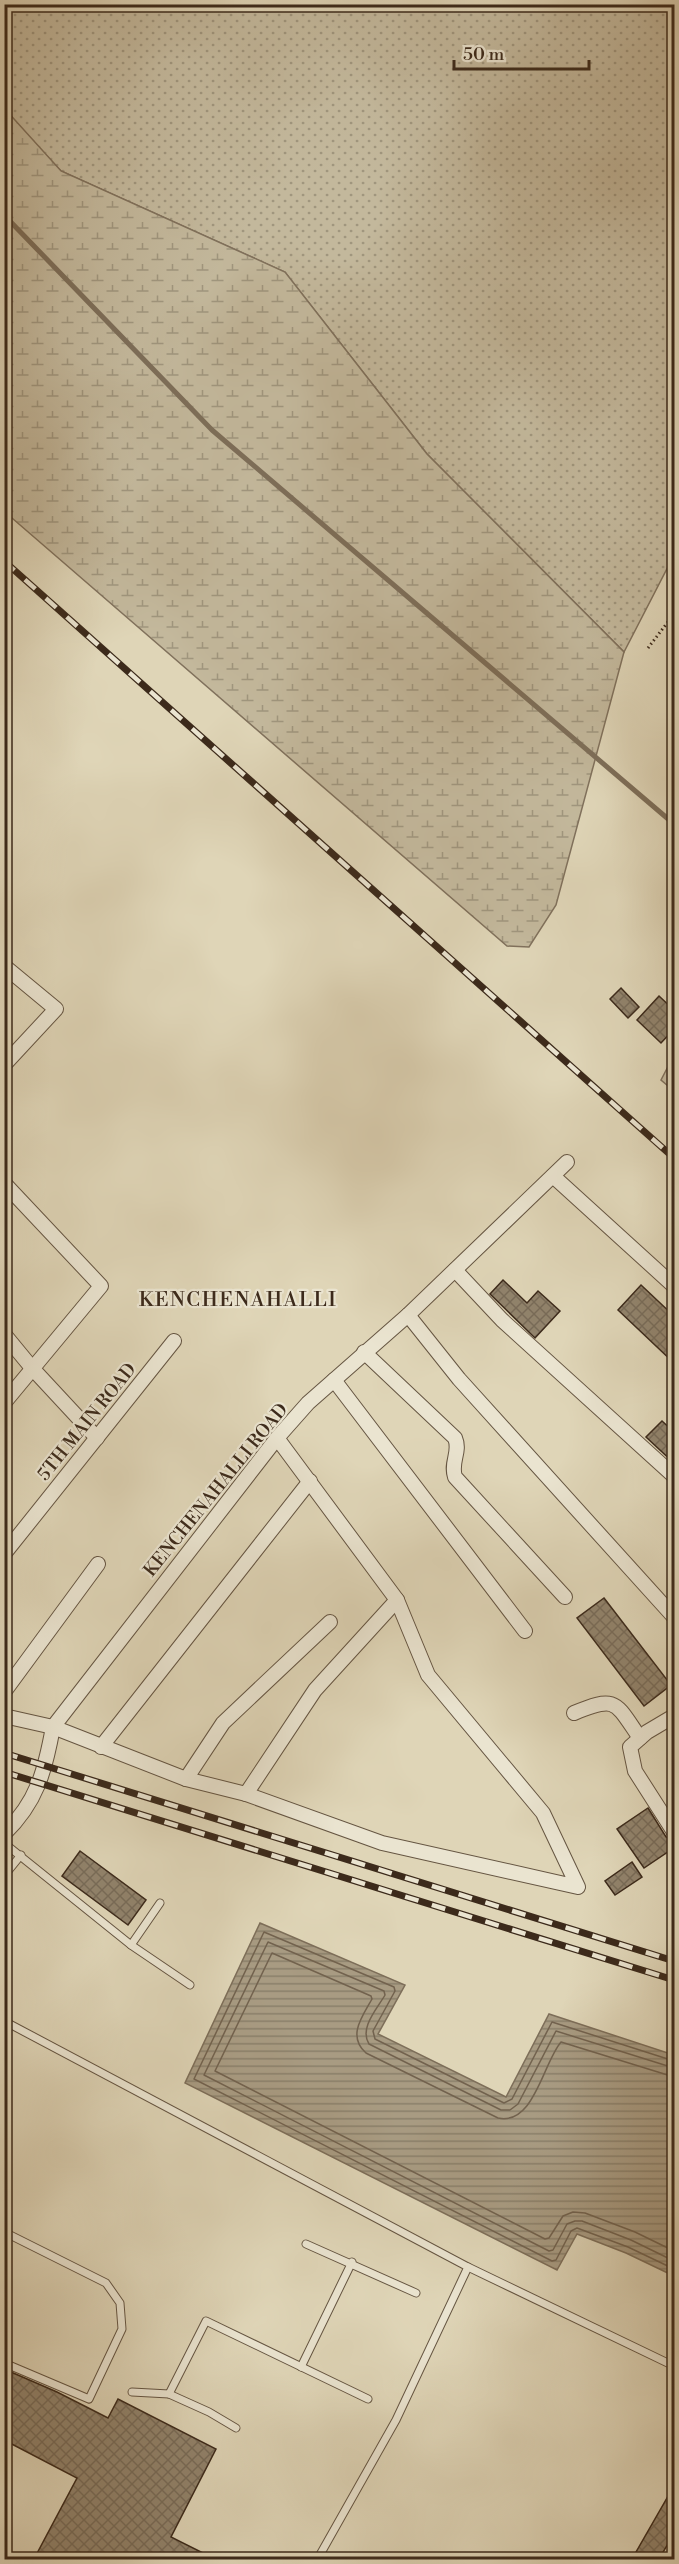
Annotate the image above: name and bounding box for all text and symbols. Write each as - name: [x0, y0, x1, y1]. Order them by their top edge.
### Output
- scale bar: [454, 33, 589, 71]
- text: 50 m: [463, 43, 505, 66]
- district label: KENCHENAHALLI: [139, 1288, 337, 1313]
- street label: 5TH MAIN ROAD: [33, 1359, 141, 1485]
- street label: KENCHENAHALLI ROAD: [139, 1399, 293, 1581]

